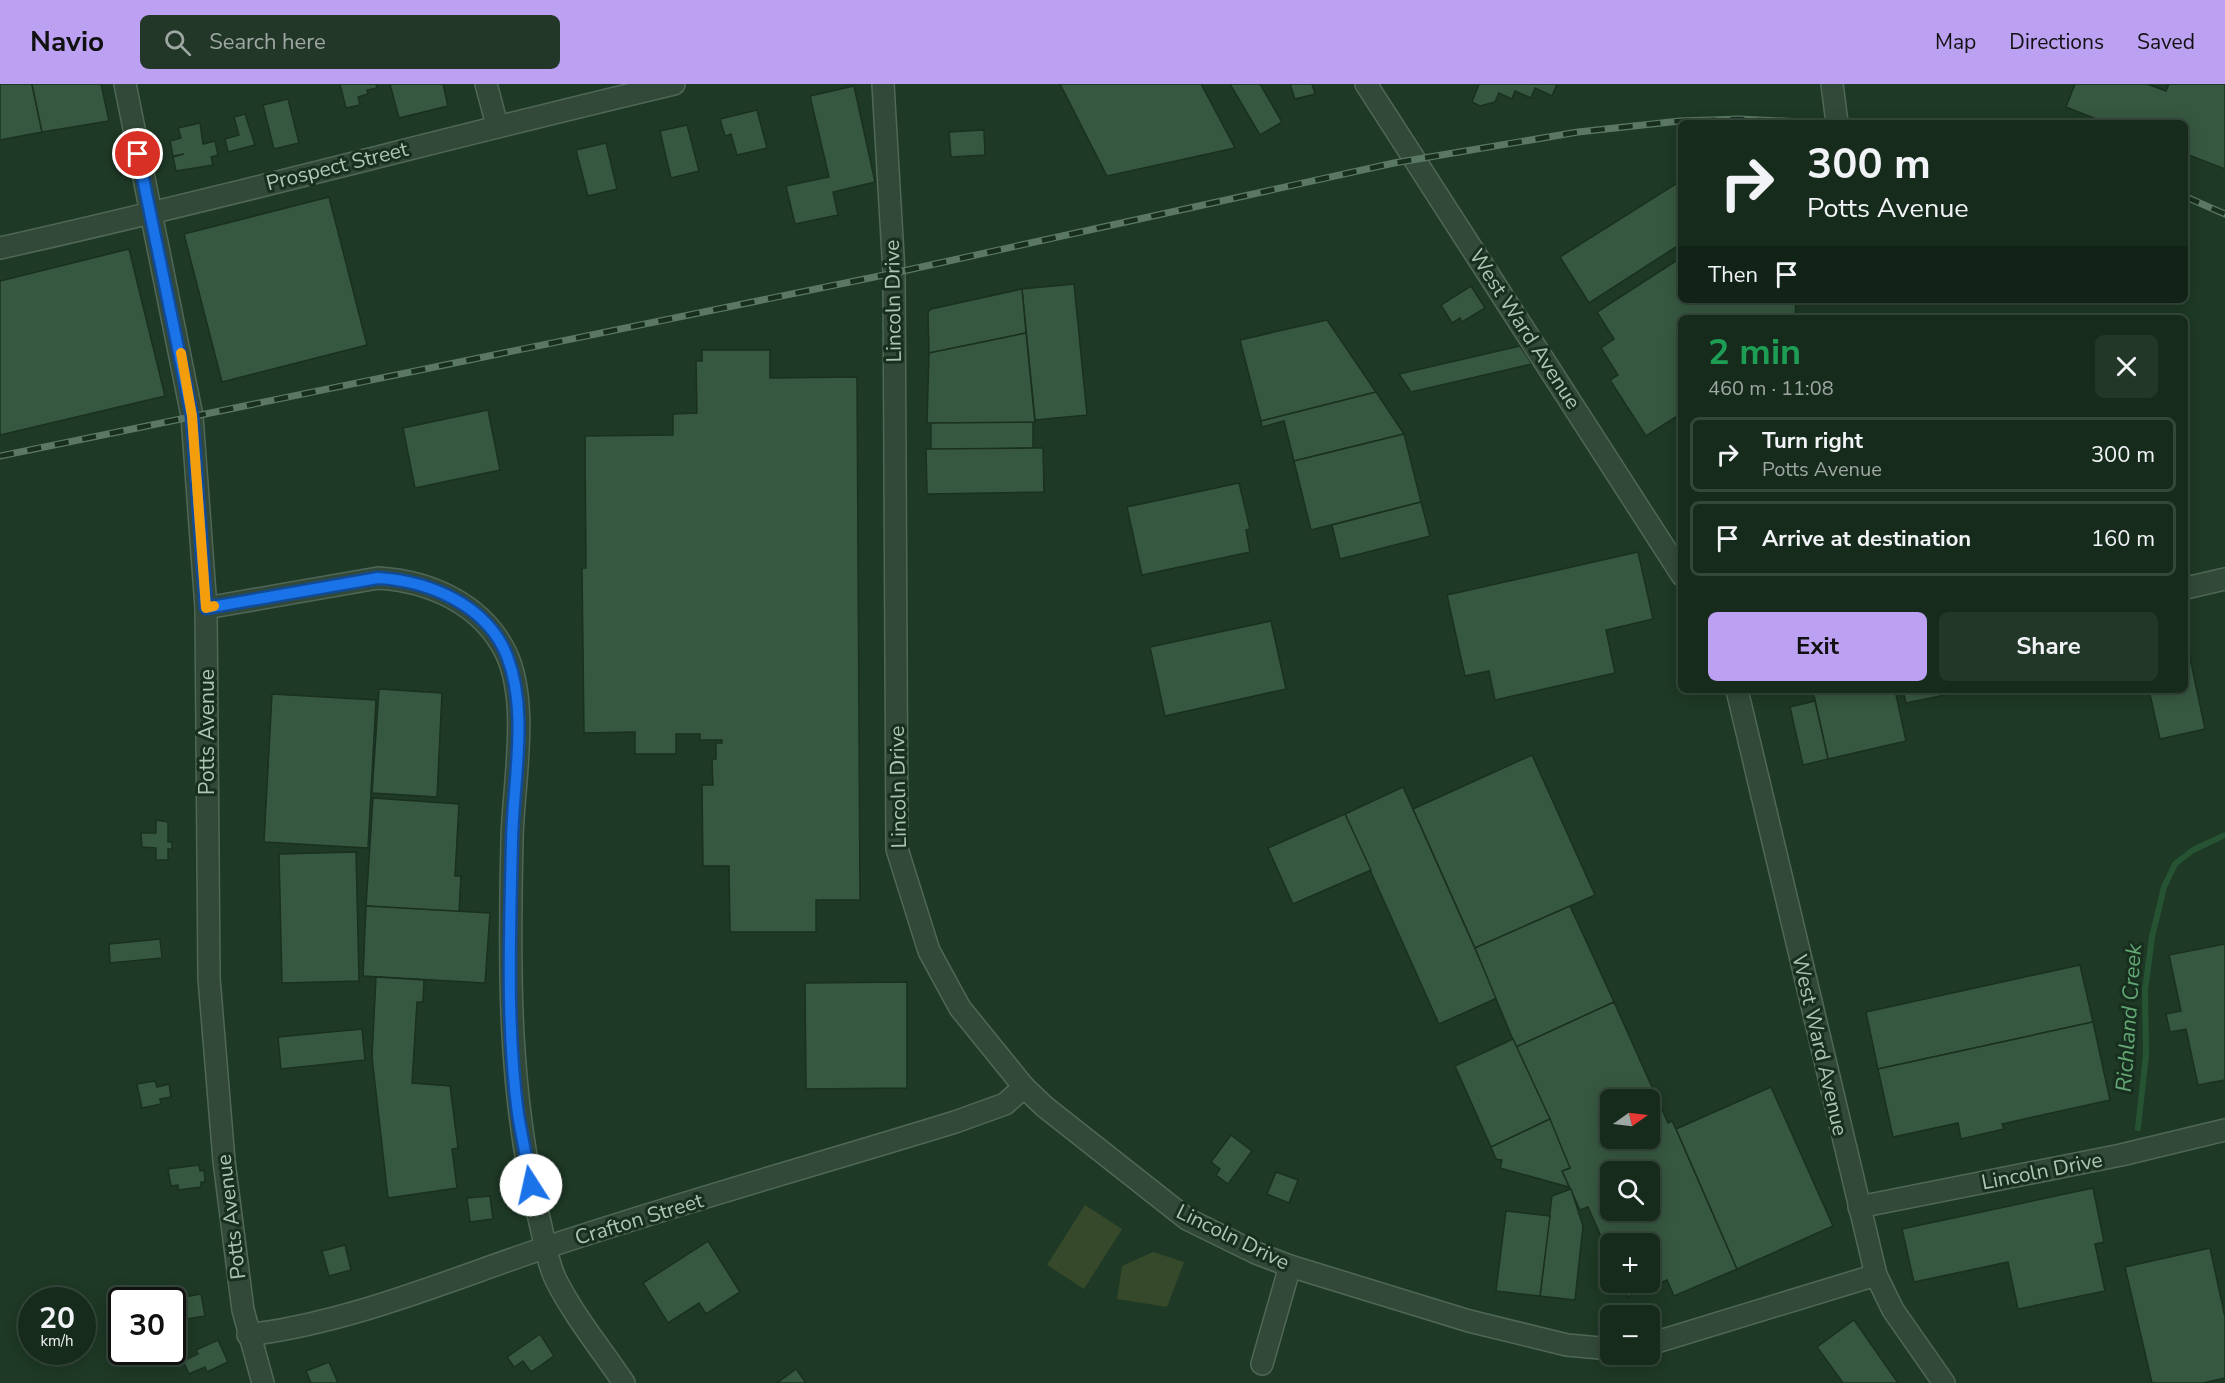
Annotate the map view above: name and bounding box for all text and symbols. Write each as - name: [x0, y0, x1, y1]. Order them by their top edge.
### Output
- search box: [140, 15, 560, 69]
- text: Navio: [30, 23, 104, 61]
- icon: search: [161, 26, 194, 59]
- text: Search here: [209, 27, 326, 57]
- text: Map: [1935, 28, 1976, 56]
- text: Directions: [2009, 28, 2104, 56]
- text: Saved: [2137, 28, 2195, 56]
- pin: [112, 128, 163, 179]
- street label: Prospect Street: [263, 135, 412, 197]
- text: 300 m: [1807, 136, 1931, 193]
- icon: arrive: [121, 137, 154, 170]
- icon: right: [1708, 144, 1786, 222]
- text: Potts Avenue: [1807, 190, 1969, 227]
- street label: Lincoln Drive: [878, 239, 908, 363]
- street label: West Ward Avenue: [1463, 244, 1587, 414]
- icon: arrive: [1770, 258, 1803, 291]
- text: Then: [1708, 260, 1758, 290]
- text: 2 min: [1708, 328, 1801, 377]
- button: close: [2095, 335, 2158, 398]
- text: 460 m · 11:08: [1708, 375, 1834, 402]
- text: Turn right: [1762, 426, 1863, 456]
- icon: right: [1711, 438, 1744, 471]
- text: 300 m: [2091, 440, 2155, 470]
- text: Potts Avenue: [1762, 456, 1882, 483]
- icon: arrive: [1711, 522, 1744, 555]
- text: Arrive at destination: [1762, 524, 1971, 554]
- text: 160 m: [2091, 524, 2155, 554]
- button: Exit: [1708, 612, 1927, 681]
- button: Share: [1939, 612, 2158, 681]
- street label: Potts Avenue: [193, 669, 221, 795]
- street label: Lincoln Drive: [883, 725, 913, 849]
- water label: Richland Creek: [2109, 942, 2149, 1093]
- street label: West Ward Avenue: [1786, 952, 1854, 1138]
- north arrow: [1600, 1089, 1660, 1149]
- map controls: [1600, 1089, 1660, 1365]
- street label: Lincoln Drive: [1979, 1146, 2105, 1196]
- street label: Potts Avenue: [209, 1153, 253, 1281]
- position arrow: [499, 1153, 563, 1217]
- button: search: [1600, 1161, 1660, 1221]
- street label: Crafton Street: [571, 1186, 707, 1252]
- street label: Lincoln Drive: [1172, 1198, 1294, 1276]
- button: +: [1600, 1233, 1660, 1293]
- speed limit sign: 30: [108, 1287, 186, 1365]
- text: 20: [39, 1298, 75, 1339]
- button: −: [1600, 1305, 1660, 1365]
- text: km/h: [40, 1331, 74, 1351]

